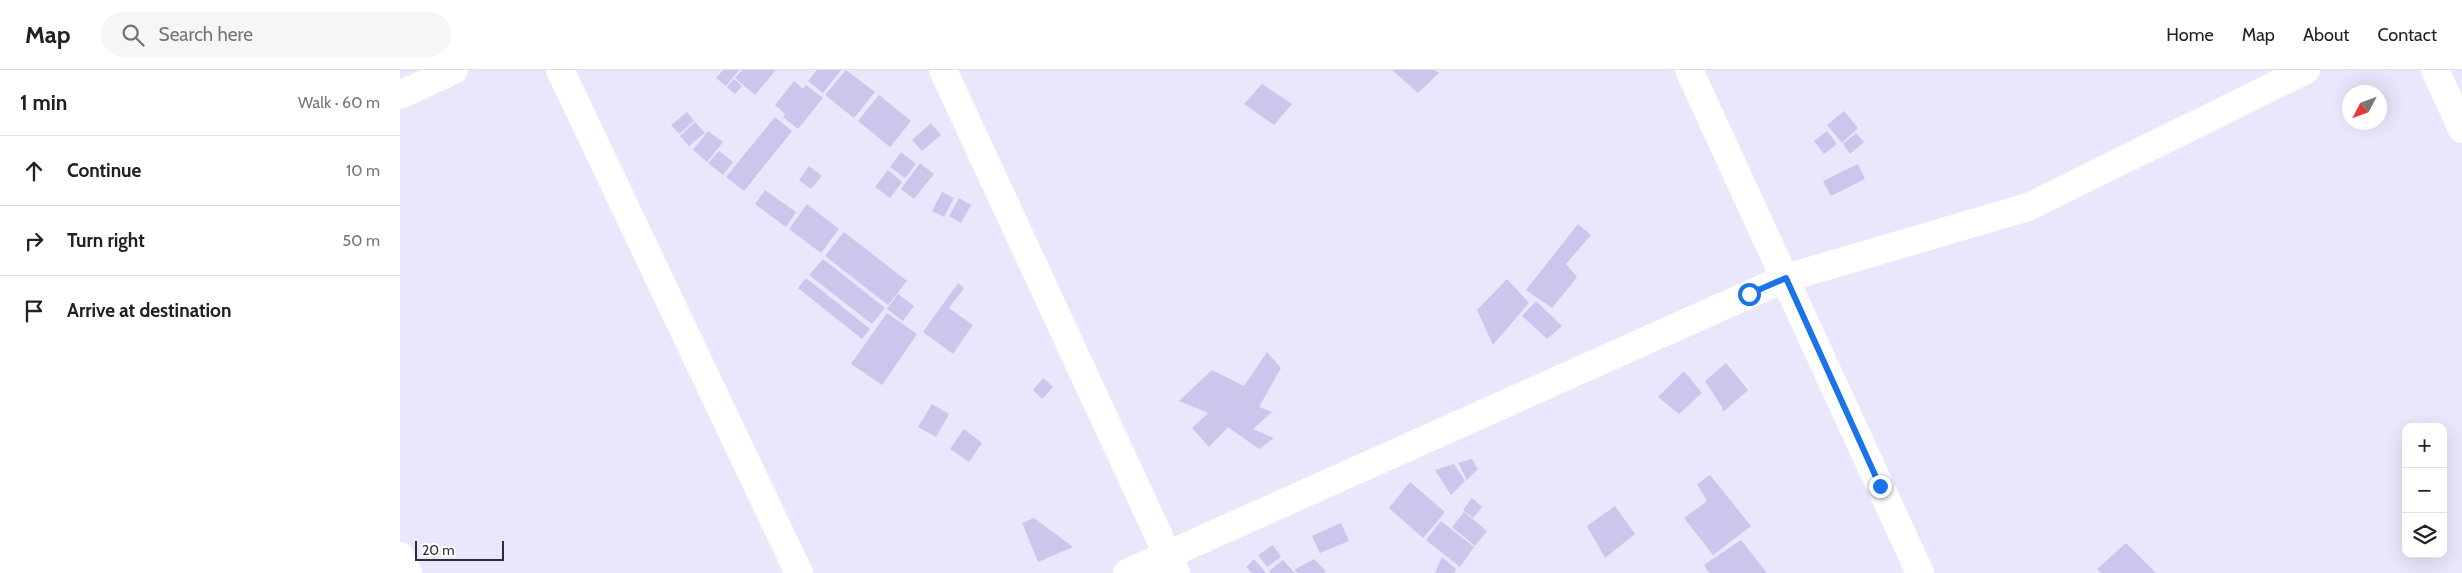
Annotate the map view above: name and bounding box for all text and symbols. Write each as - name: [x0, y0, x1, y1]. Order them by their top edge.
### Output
- search box: [101, 12, 451, 57]
- text: Map: [25, 20, 71, 49]
- icon: search: [119, 21, 147, 49]
- text: Search here: [159, 23, 253, 46]
- text: Home: [2166, 24, 2214, 46]
- text: Map: [2242, 24, 2275, 46]
- text: About: [2303, 24, 2349, 46]
- text: Contact: [2377, 24, 2437, 46]
- north arrow: [2342, 85, 2387, 130]
- text: 1 min: [20, 90, 67, 115]
- text: Walk · 60 m: [298, 93, 380, 112]
- icon: ahead: [20, 157, 48, 185]
- text: Continue: [67, 159, 141, 182]
- text: 10 m: [346, 161, 380, 180]
- icon: right: [20, 227, 48, 255]
- text: Turn right: [67, 229, 145, 252]
- text: 50 m: [343, 231, 380, 250]
- route start: [1738, 283, 1761, 306]
- icon: arrive: [20, 297, 48, 325]
- text: Arrive at destination: [67, 299, 231, 322]
- map controls: [2402, 423, 2447, 558]
- button: +: [2402, 423, 2447, 468]
- button: −: [2402, 468, 2447, 513]
- route end: [1869, 475, 1892, 498]
- button: layers: [2402, 513, 2447, 558]
- scale bar: [415, 538, 504, 561]
- text: 20 m: [422, 541, 455, 559]

